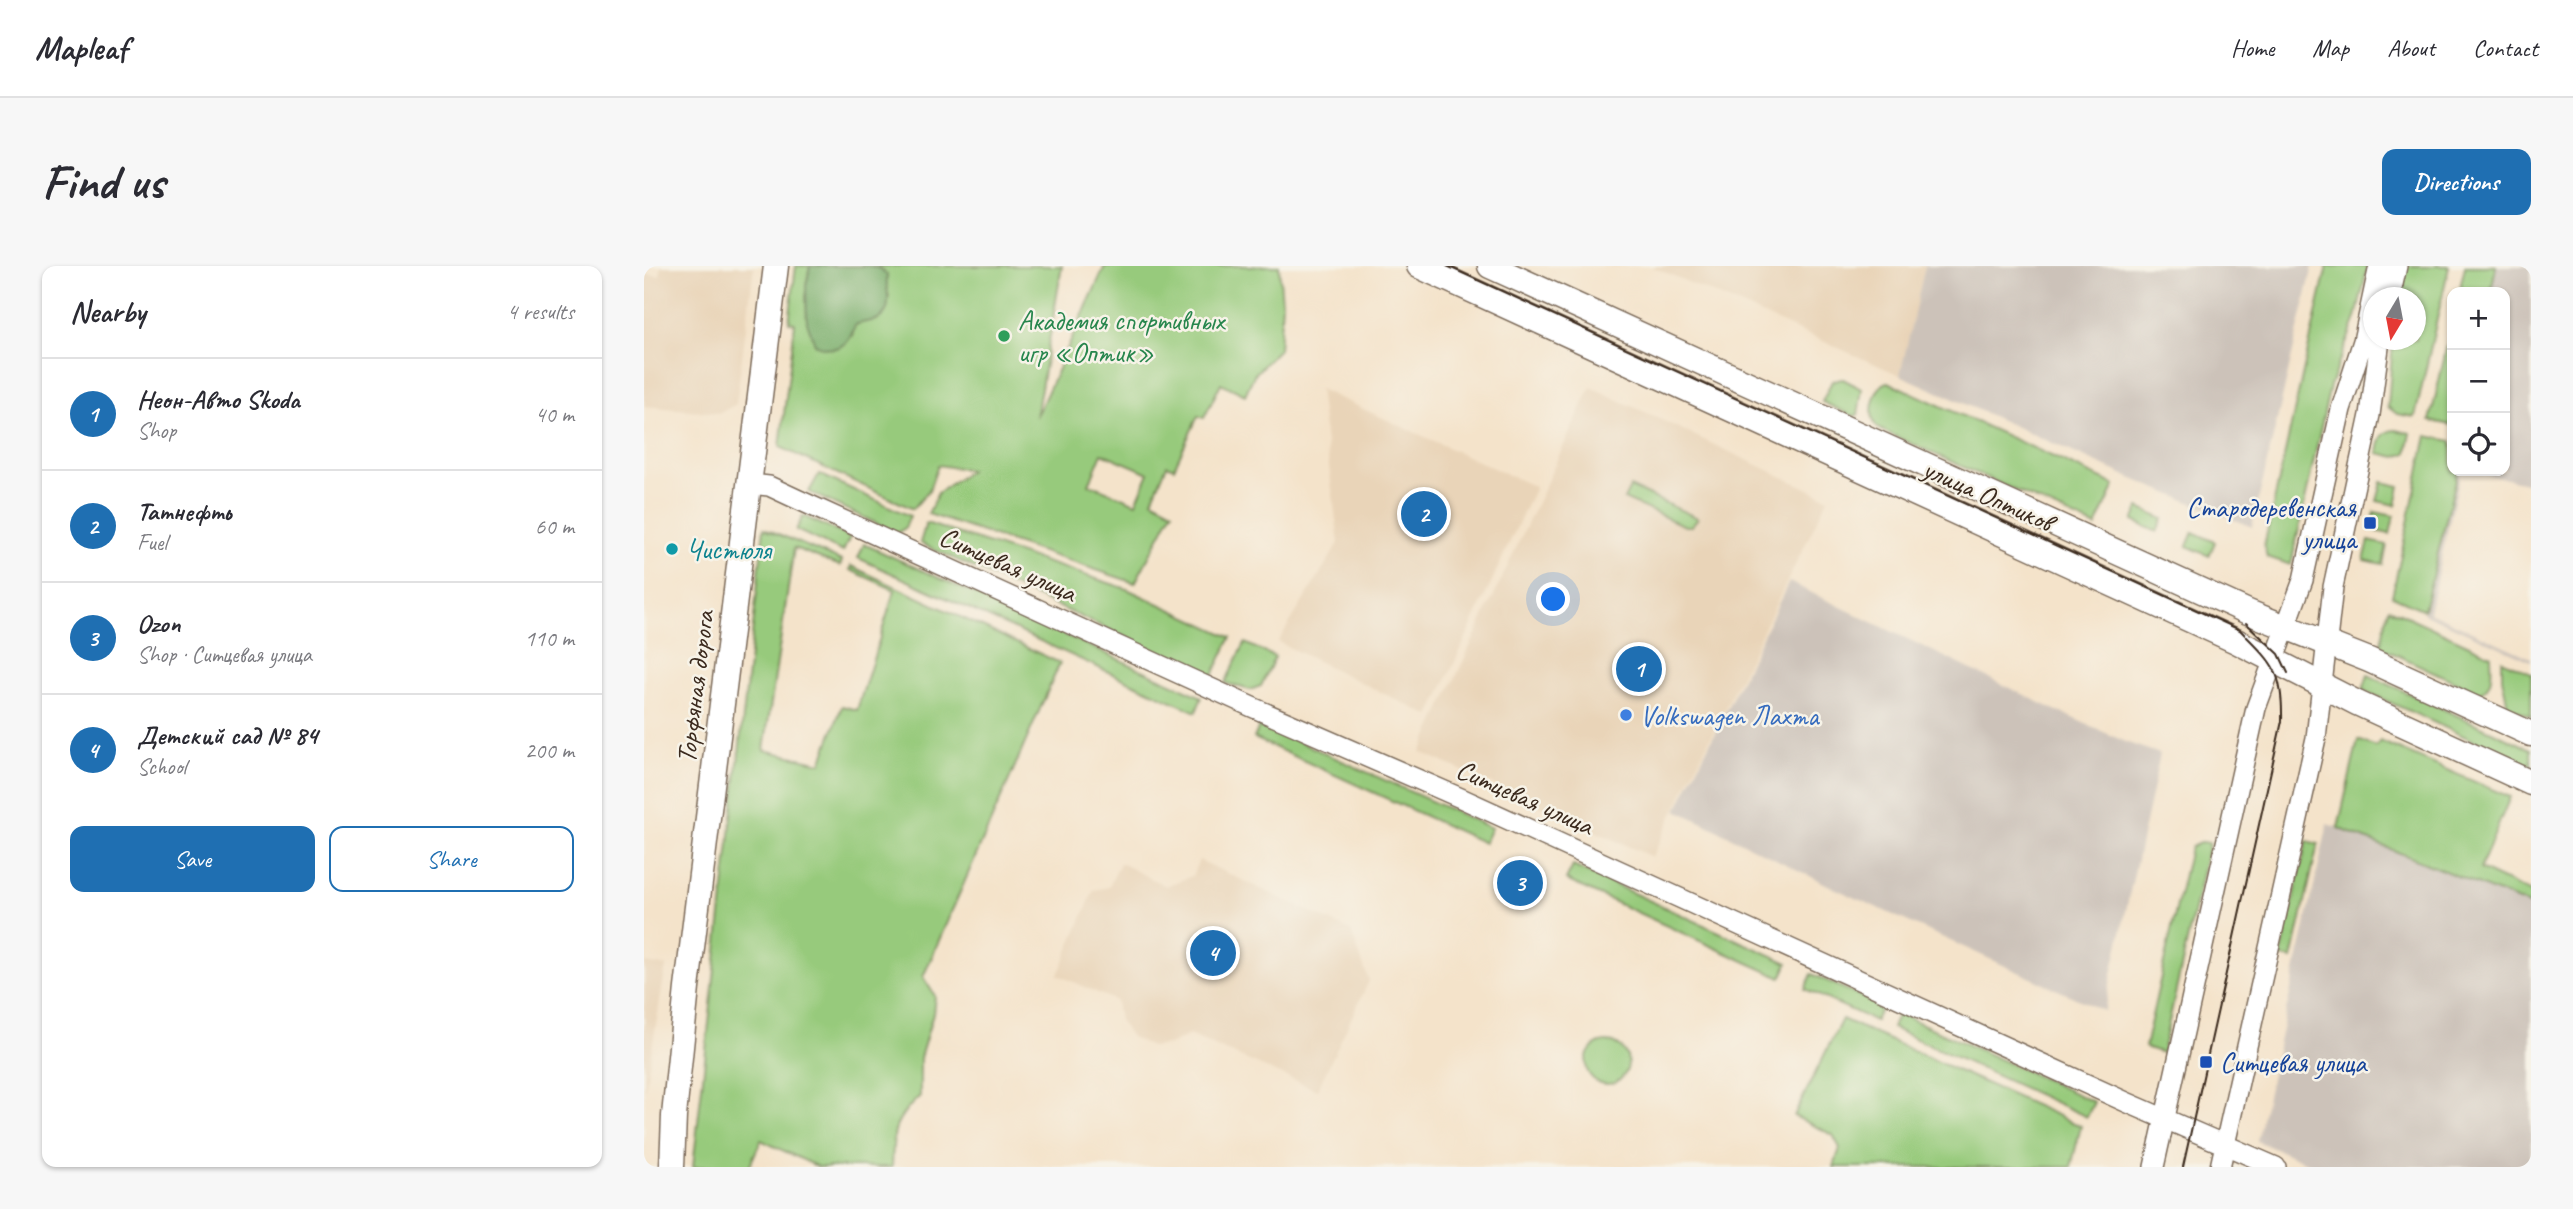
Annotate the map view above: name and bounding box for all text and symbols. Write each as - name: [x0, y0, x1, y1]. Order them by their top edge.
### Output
- text: Mapleaf: [35, 27, 127, 69]
- text: Home: [2231, 33, 2274, 63]
- text: Map: [2312, 33, 2349, 63]
- text: About: [2387, 33, 2435, 63]
- text: Contact: [2473, 33, 2538, 63]
- button: Directions: [2382, 149, 2531, 215]
- text: Find us: [42, 151, 164, 213]
- north arrow: [2363, 287, 2426, 350]
- map controls: [2447, 287, 2510, 476]
- button: +: [2447, 287, 2510, 350]
- text: Nearby: [70, 293, 146, 331]
- text: 4 results: [507, 297, 574, 326]
- place label: Академия спортивных игр «Оптик»: [1018, 303, 1226, 370]
- marker: Академия спортивных игр «Оптик»: [996, 328, 1012, 344]
- button: −: [2447, 350, 2510, 413]
- text: Неон-Авто Skoda: [137, 383, 300, 416]
- text: 1: [88, 400, 98, 429]
- text: 40 m: [535, 400, 574, 429]
- button: locate: [2447, 413, 2510, 476]
- text: Shop: [137, 416, 176, 445]
- street label: улица Оптиков: [1916, 450, 2063, 541]
- pin: 2: [1401, 488, 1447, 540]
- place label: Стародеревенская улица: [2186, 490, 2359, 557]
- text: Татнефть: [137, 495, 231, 528]
- text: 2: [88, 512, 98, 541]
- text: 60 m: [535, 512, 574, 541]
- marker: Стародеревенская улица: [2362, 515, 2378, 531]
- street label: Ситцевая улица: [934, 518, 1084, 610]
- text: Fuel: [137, 528, 167, 557]
- place label: Чистюля: [686, 532, 773, 567]
- marker: Чистюля: [664, 541, 680, 557]
- your location: [1536, 582, 1570, 616]
- text: Ozon: [137, 607, 180, 640]
- street label: Торфяная дорога: [668, 607, 722, 765]
- text: 3: [88, 624, 98, 653]
- text: 110 m: [525, 624, 574, 653]
- text: Shop · Ситцевая улица: [137, 640, 312, 669]
- pin: 1: [1616, 643, 1662, 695]
- place label: Volkswagen Лахта: [1640, 698, 1820, 733]
- marker: Volkswagen Лахта: [1618, 707, 1634, 723]
- text: Детский сад № 84: [137, 719, 318, 752]
- text: 4: [88, 736, 98, 765]
- text: 200 m: [525, 736, 574, 765]
- street label: Ситцевая улица: [1451, 751, 1601, 843]
- text: School: [137, 752, 186, 781]
- button: Save: [70, 826, 315, 892]
- button: Share: [329, 826, 574, 892]
- pin: 3: [1497, 857, 1543, 909]
- pin: 4: [1190, 927, 1236, 979]
- place label: Ситцевая улица: [2220, 1045, 2368, 1080]
- marker: Ситцевая улица: [2198, 1054, 2214, 1070]

